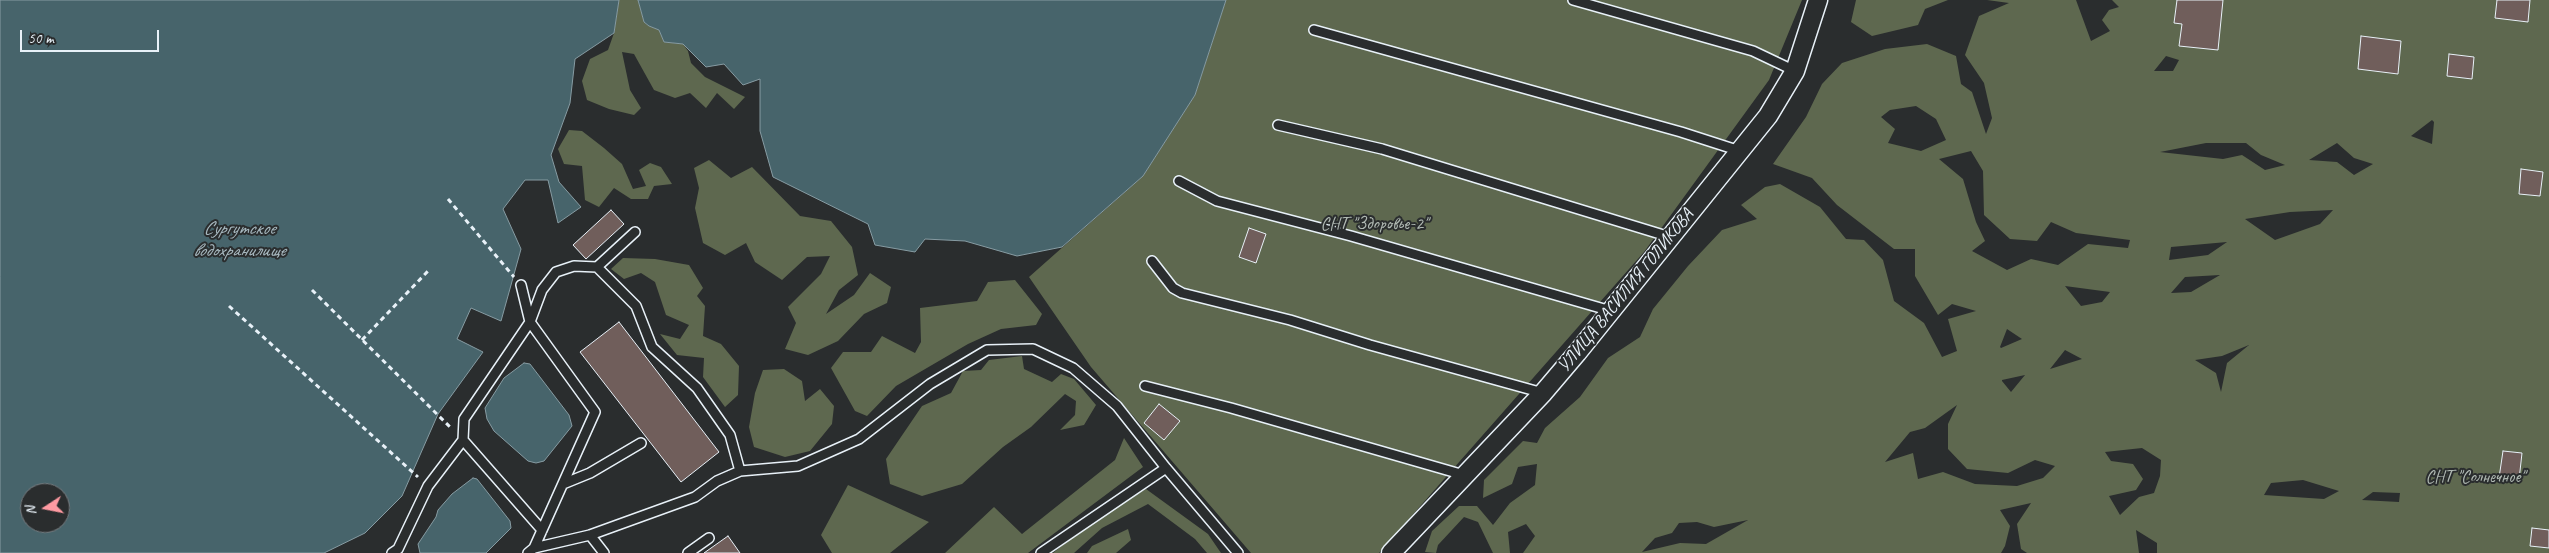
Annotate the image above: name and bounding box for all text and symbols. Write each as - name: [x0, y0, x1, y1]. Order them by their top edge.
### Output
- scale bar: [22, 20, 161, 52]
- text: 50 m: [28, 29, 54, 48]
- street label: УЛИЦА ВАСИЛИЯ ГОЛИКОВА: [1553, 205, 1699, 377]
- park label: СНТ "Здоровье-2": [1321, 213, 1427, 235]
- water label: Сургутское водохранилище: [193, 218, 285, 262]
- park label: СНТ "Солнечное": [2425, 466, 2525, 488]
- north arrow: [20, 483, 70, 533]
- text: N: [22, 505, 40, 517]

